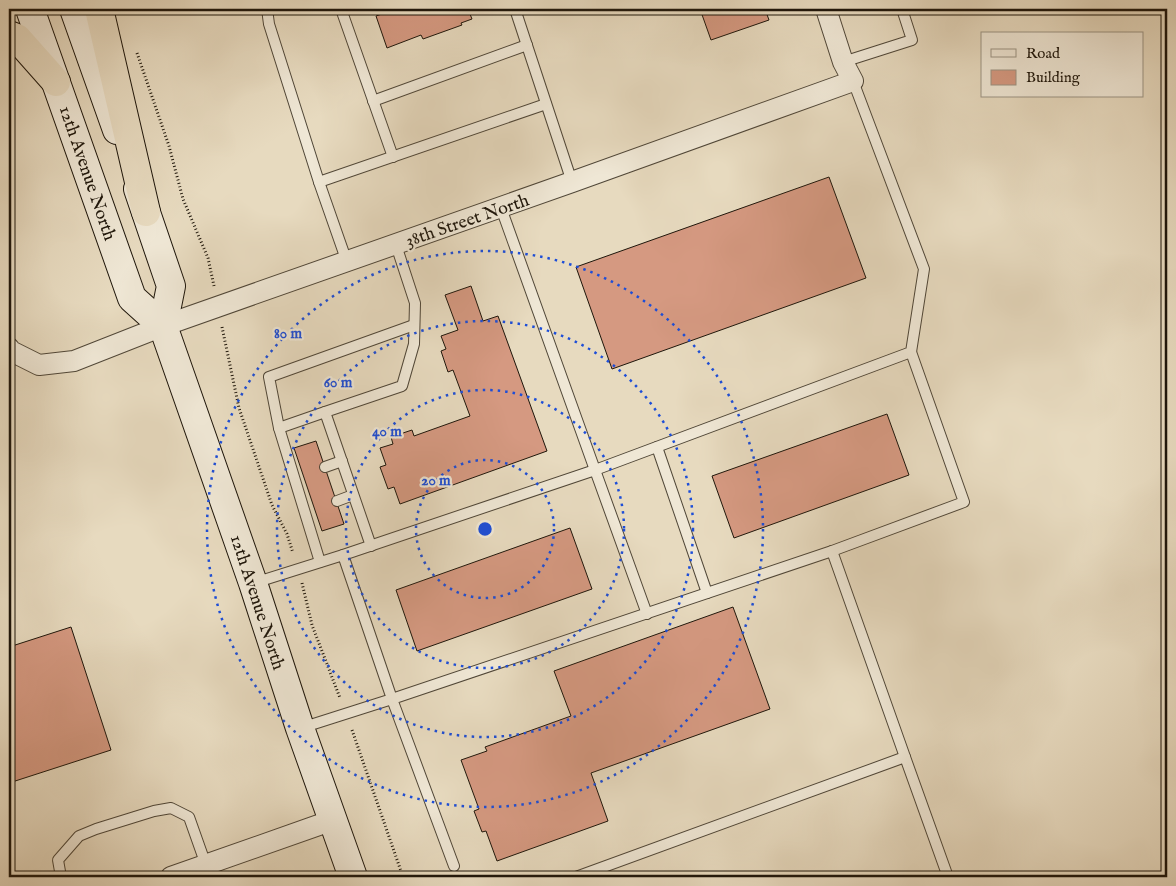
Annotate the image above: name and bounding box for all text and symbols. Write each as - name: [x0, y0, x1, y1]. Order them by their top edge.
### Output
- legend: [981, 32, 1144, 98]
- text: Road: [1026, 44, 1061, 63]
- text: Building: [1026, 68, 1081, 87]
- street label: 12th Avenue North: [53, 103, 121, 244]
- street label: 38th Street North: [403, 189, 533, 253]
- text: 80 m: [274, 324, 302, 343]
- text: 60 m: [324, 373, 353, 392]
- text: 40 m: [372, 422, 402, 441]
- text: 20 m: [421, 471, 451, 490]
- centre of rings: [476, 520, 494, 538]
- street label: 12th Avenue North: [224, 532, 289, 673]

